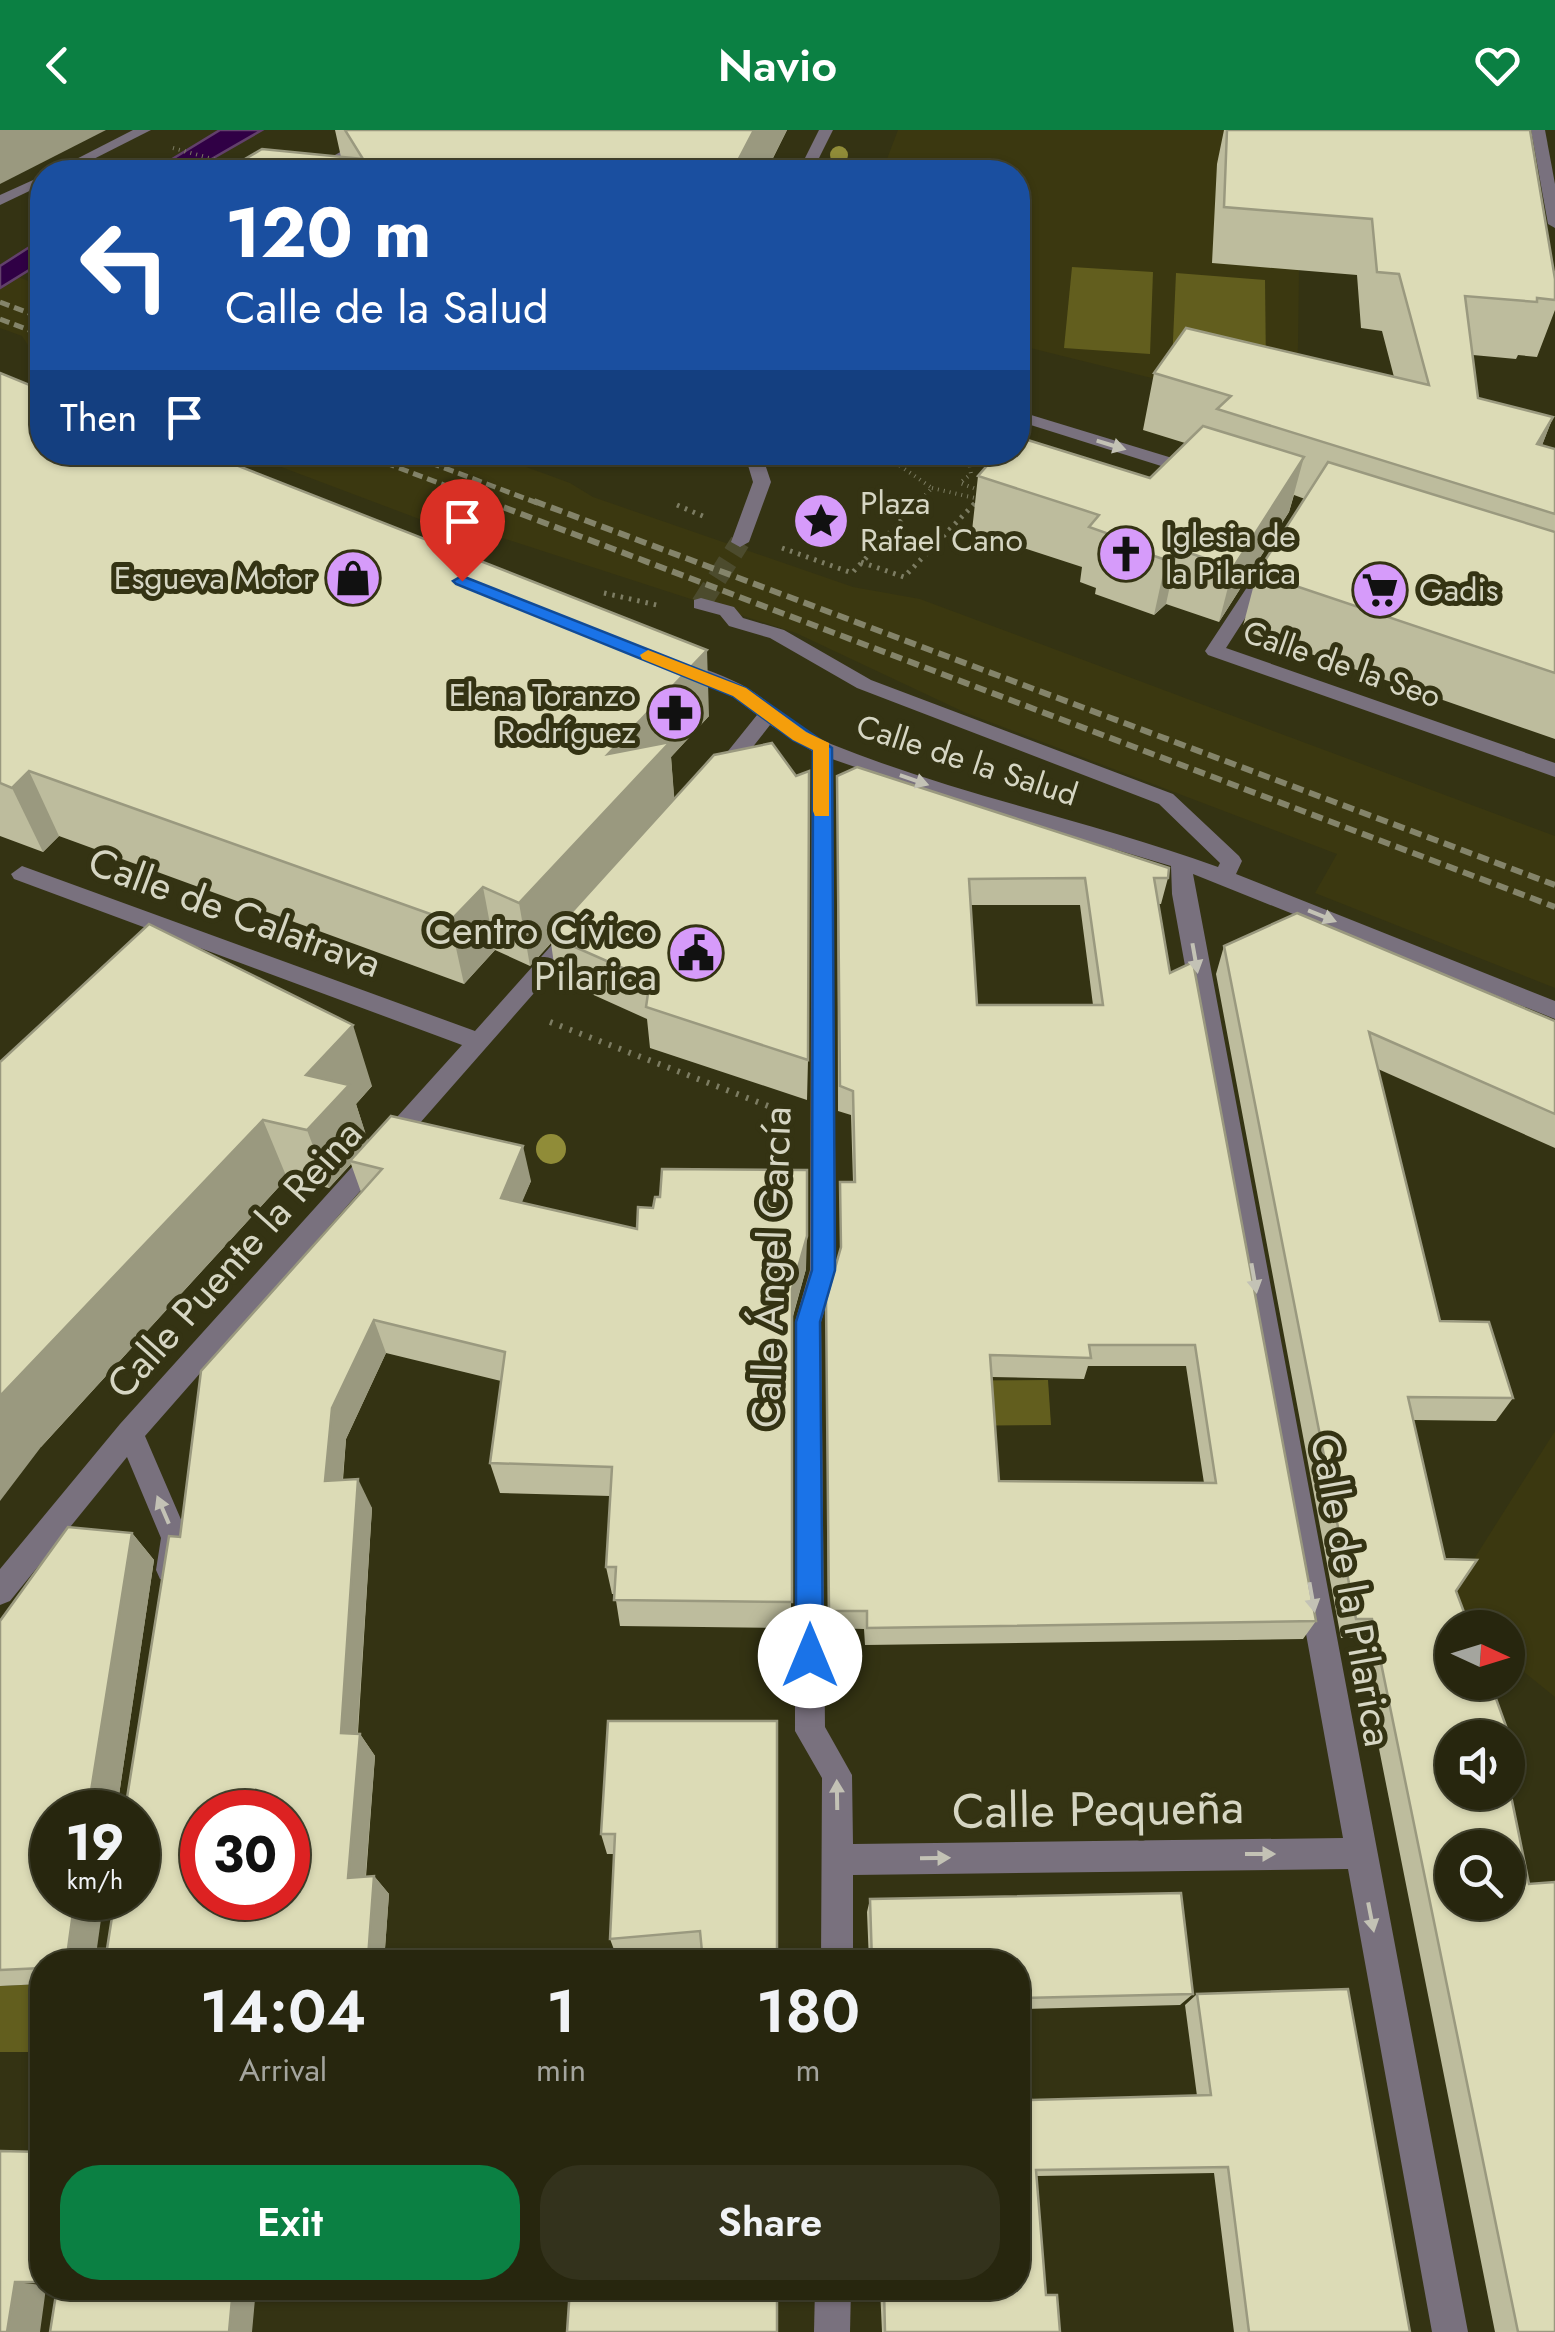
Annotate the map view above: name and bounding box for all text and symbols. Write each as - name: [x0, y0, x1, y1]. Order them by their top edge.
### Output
- text: Navio: [718, 33, 837, 98]
- icon: back: [30, 38, 85, 93]
- icon: heart: [1470, 38, 1525, 93]
- text: 120 m: [225, 182, 431, 283]
- icon: left: [60, 200, 190, 330]
- text: Calle de la Salud: [225, 275, 549, 340]
- text: Then: [60, 390, 137, 445]
- icon: arrive: [157, 390, 212, 445]
- one-way arrow: [1096, 438, 1126, 453]
- pin: [420, 479, 505, 582]
- place label: Plaza Rafael Cano: [860, 480, 1023, 563]
- place icon: Plaza Rafael Cano: [791, 491, 851, 551]
- icon: arrive: [435, 494, 490, 549]
- place label: Iglesia de la Pilarica: [1165, 513, 1296, 596]
- church icon: Iglesia de la Pilarica: [1096, 524, 1156, 584]
- shop icon: Esgueva Motor: [323, 548, 383, 608]
- place label: Esgueva Motor: [114, 555, 314, 601]
- supermarket icon: Gadis: [1350, 560, 1410, 620]
- place label: Gadis: [1419, 567, 1499, 613]
- street label: Calle de la Seo: [1237, 609, 1447, 719]
- place label: Elena Toranzo Rodríguez: [449, 672, 636, 755]
- pharmacy icon: Elena Toranzo Rodríguez: [645, 683, 705, 743]
- street label: Calle de la Salud: [850, 703, 1084, 817]
- one-way arrow: [900, 773, 930, 788]
- street label: Calle de Calatrava: [81, 832, 389, 992]
- place label: Centro Cívico Pilarica: [425, 901, 657, 1005]
- one-way arrow: [1307, 908, 1337, 924]
- public building icon: Centro Cívico Pilarica: [666, 923, 726, 983]
- one-way arrow: [1188, 943, 1203, 974]
- street label: Calle Ángel García: [736, 1105, 806, 1429]
- street label: Calle Puente la Reina: [93, 1107, 375, 1411]
- one-way arrow: [1246, 1263, 1262, 1294]
- street label: Calle de la Pilarica: [1296, 1429, 1408, 1751]
- one-way arrow: [155, 1495, 171, 1525]
- one-way arrow: [1305, 1582, 1320, 1614]
- position arrow: [758, 1604, 862, 1708]
- north arrow: [1435, 1610, 1525, 1700]
- map controls: [1435, 1610, 1525, 1920]
- button: sound: [1435, 1720, 1525, 1810]
- street label: Calle Pequeña: [951, 1772, 1245, 1846]
- one-way arrow: [829, 1779, 845, 1811]
- speed limit sign: 30: [180, 1790, 310, 1920]
- text: 19: [66, 1806, 124, 1879]
- button: search: [1435, 1830, 1525, 1920]
- one-way arrow: [1245, 1846, 1277, 1862]
- one-way arrow: [920, 1850, 952, 1866]
- text: km/h: [67, 1862, 123, 1898]
- one-way arrow: [1364, 1902, 1380, 1933]
- text: 14:04: [200, 1968, 366, 2055]
- text: 1: [546, 1968, 576, 2055]
- text: 180: [756, 1968, 860, 2055]
- text: Arrival: [239, 2047, 327, 2093]
- text: min: [536, 2047, 586, 2093]
- text: m: [796, 2047, 821, 2093]
- button: Exit: [60, 2165, 520, 2280]
- button: Share: [540, 2165, 1000, 2280]

